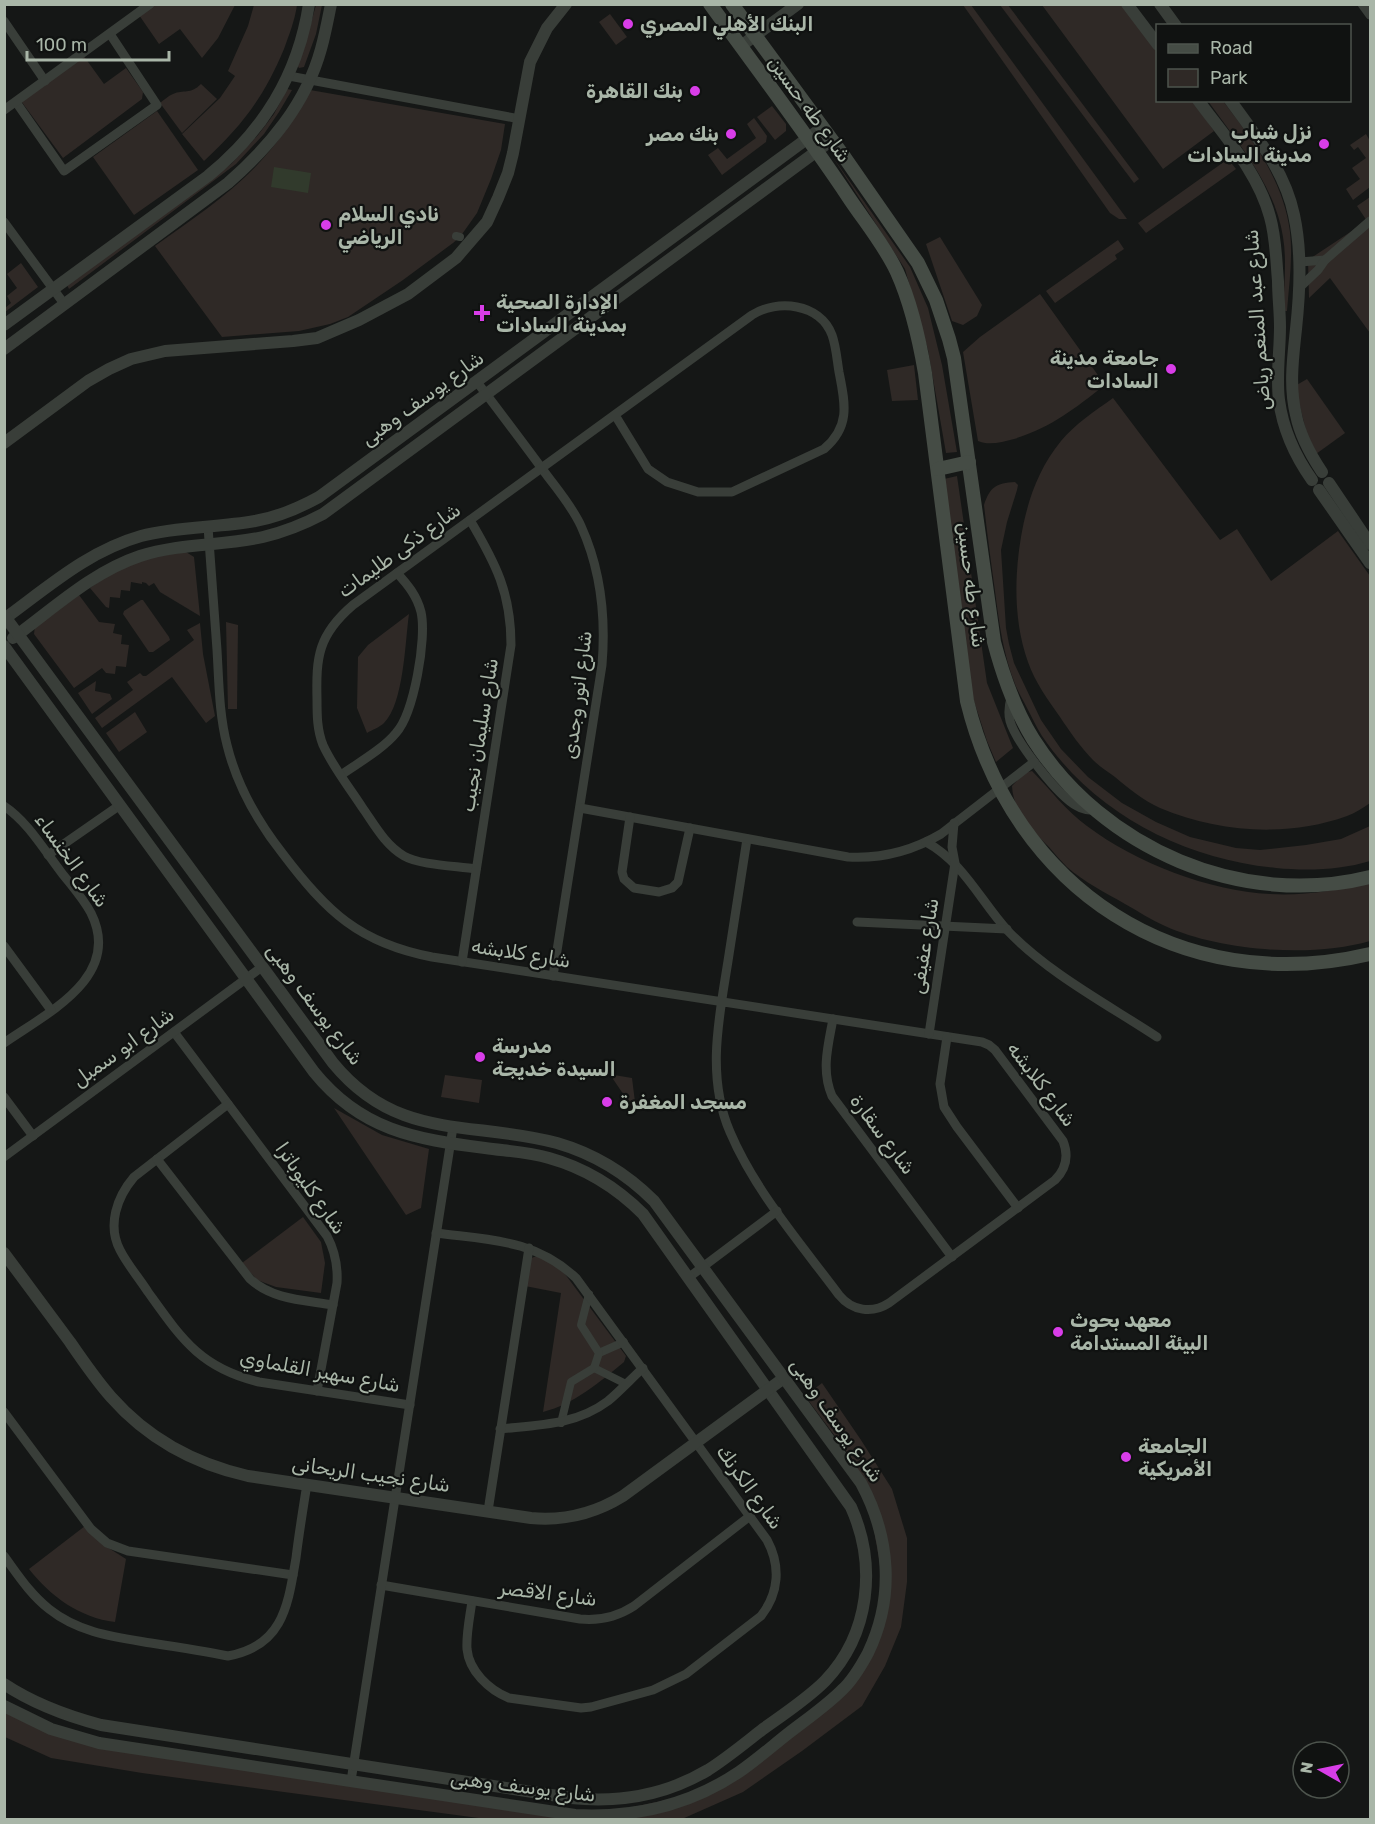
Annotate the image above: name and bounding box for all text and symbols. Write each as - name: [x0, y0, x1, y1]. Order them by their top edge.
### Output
- place label: البنك الأهلي المصري: [640, 12, 813, 40]
- marker: البنك الأهلي المصري: [621, 17, 635, 31]
- scale bar: [27, 24, 170, 62]
- legend: [1156, 24, 1351, 102]
- text: 100 m: [36, 34, 87, 56]
- text: Road: [1210, 37, 1253, 59]
- street label: شارع طه حسين: [762, 51, 857, 168]
- text: Park: [1210, 67, 1248, 89]
- place label: بنك القاهرة: [586, 79, 683, 103]
- marker: بنك القاهرة: [688, 84, 702, 98]
- place label: نزل شباب مدينة السادات: [1187, 120, 1312, 167]
- place label: بنك مصر: [645, 122, 719, 146]
- marker: بنك مصر: [724, 127, 738, 141]
- marker: نزل شباب مدينة السادات: [1317, 137, 1331, 151]
- place label: نادي السلام الرياضي: [338, 202, 439, 253]
- marker: نادي السلام الرياضي: [319, 218, 333, 232]
- street label: شارع عبد المنعم رياض: [1239, 229, 1277, 411]
- place label: الإدارة الصحية بمدينة السادات: [496, 290, 627, 337]
- marker: الإدارة الصحية بمدينة السادات: [473, 304, 491, 322]
- street label: شارع يوسف وهبى: [356, 345, 489, 452]
- place label: جامعة مدينة السادات: [1050, 346, 1159, 393]
- marker: جامعة مدينة السادات: [1164, 362, 1178, 376]
- street label: شارع ذكى طليمات: [333, 497, 466, 604]
- street label: شارع طه حسين: [950, 521, 992, 649]
- street label: شارع انور وجدى: [557, 629, 599, 761]
- street label: شارع سليمان نجيب: [455, 656, 505, 814]
- street label: شارع الخنساء: [28, 808, 114, 913]
- street label: شارع عفيفى: [905, 896, 945, 996]
- street label: شارع كلابشه: [469, 933, 572, 975]
- street label: شارع يوسف وهبى: [260, 938, 369, 1071]
- street label: شارع ابو سمبل: [67, 1002, 180, 1094]
- place label: مدرسة السيدة خديجة: [492, 1034, 616, 1081]
- street label: شارع كلابشه: [1001, 1037, 1082, 1132]
- marker: مدرسة السيدة خديجة: [473, 1050, 487, 1064]
- street label: شارع سقارة: [843, 1089, 921, 1180]
- place label: مسجد المغفرة: [619, 1090, 747, 1114]
- marker: مسجد المغفرة: [600, 1095, 614, 1109]
- street label: شارع كليوباترا: [269, 1137, 352, 1240]
- place label: معهد بحوث البيئة المستدامة: [1070, 1308, 1208, 1355]
- marker: معهد بحوث البيئة المستدامة: [1051, 1325, 1065, 1339]
- street label: شارع سهير القلماوي: [238, 1345, 402, 1399]
- street label: شارع يوسف وهبى: [784, 1353, 889, 1488]
- place label: الجامعة الأمريكية: [1138, 1434, 1212, 1481]
- street label: شارع الكرنك: [710, 1440, 789, 1535]
- marker: الجامعة الأمريكية: [1119, 1450, 1133, 1464]
- street label: شارع نجيب الريحانى: [290, 1451, 452, 1499]
- street label: شارع الاقصر: [497, 1575, 598, 1613]
- north arrow: [1291, 1740, 1351, 1800]
- text: N: [1296, 1761, 1317, 1775]
- street label: شارع يوسف وهبى: [449, 1765, 597, 1809]

